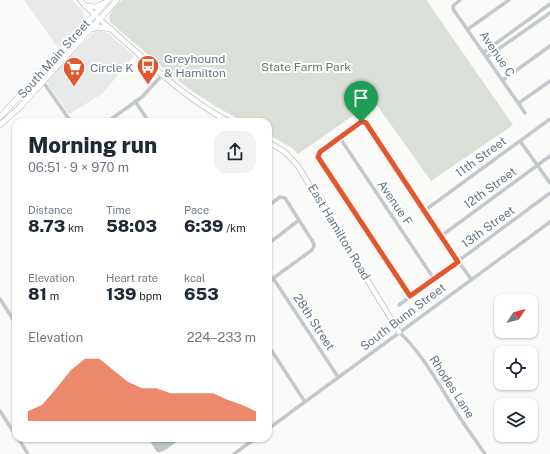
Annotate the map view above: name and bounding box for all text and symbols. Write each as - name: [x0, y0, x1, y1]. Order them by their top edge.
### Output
- street label: South Main Street: [15, 16, 93, 101]
- street label: Avenue C: [477, 28, 517, 80]
- place label: Greyhound & Hamilton: [164, 52, 226, 80]
- bus stop icon: Greyhound & Hamilton: [135, 53, 161, 86]
- supermarket icon: Circle K: [61, 55, 87, 88]
- park label: State Farm Park: [261, 60, 351, 74]
- place label: Circle K: [90, 61, 134, 75]
- pin: [344, 81, 378, 122]
- icon: arrive: [350, 87, 372, 109]
- button: share: [214, 131, 256, 173]
- text: Morning run: [28, 132, 157, 158]
- street label: 11th Street: [453, 134, 509, 180]
- text: 06:51 · 9 × 970 m: [28, 160, 129, 175]
- street label: 12th Street: [461, 164, 519, 212]
- street label: Avenue F: [375, 178, 415, 228]
- street label: East Hamilton Road: [305, 181, 373, 283]
- street label: 13th Street: [459, 203, 517, 251]
- text: Distance: [28, 204, 73, 216]
- text: Time: [106, 204, 131, 216]
- text: Pace: [184, 204, 209, 216]
- text: 8.73: [28, 216, 65, 236]
- text: 58:03: [106, 216, 157, 236]
- text: 6:39: [184, 216, 223, 236]
- text: km: [65, 222, 84, 234]
- text: /km: [223, 222, 246, 234]
- text: Elevation: [28, 272, 75, 284]
- text: Heart rate: [106, 272, 158, 284]
- text: kcal: [184, 272, 205, 284]
- street label: South Bunn Street: [358, 280, 449, 354]
- text: 81: [28, 284, 47, 304]
- text: 139: [106, 284, 136, 304]
- text: 653: [184, 284, 219, 304]
- text: m: [47, 290, 59, 302]
- text: bpm: [136, 290, 162, 302]
- street label: 28th Street: [291, 291, 338, 353]
- north arrow: [494, 294, 538, 338]
- map controls: [494, 294, 538, 442]
- text: Elevation: [28, 330, 83, 345]
- text: 224–233 m: [187, 330, 256, 345]
- button: locate: [494, 346, 538, 390]
- street label: Rhodes Lane: [427, 353, 478, 421]
- button: layers: [494, 398, 538, 442]

